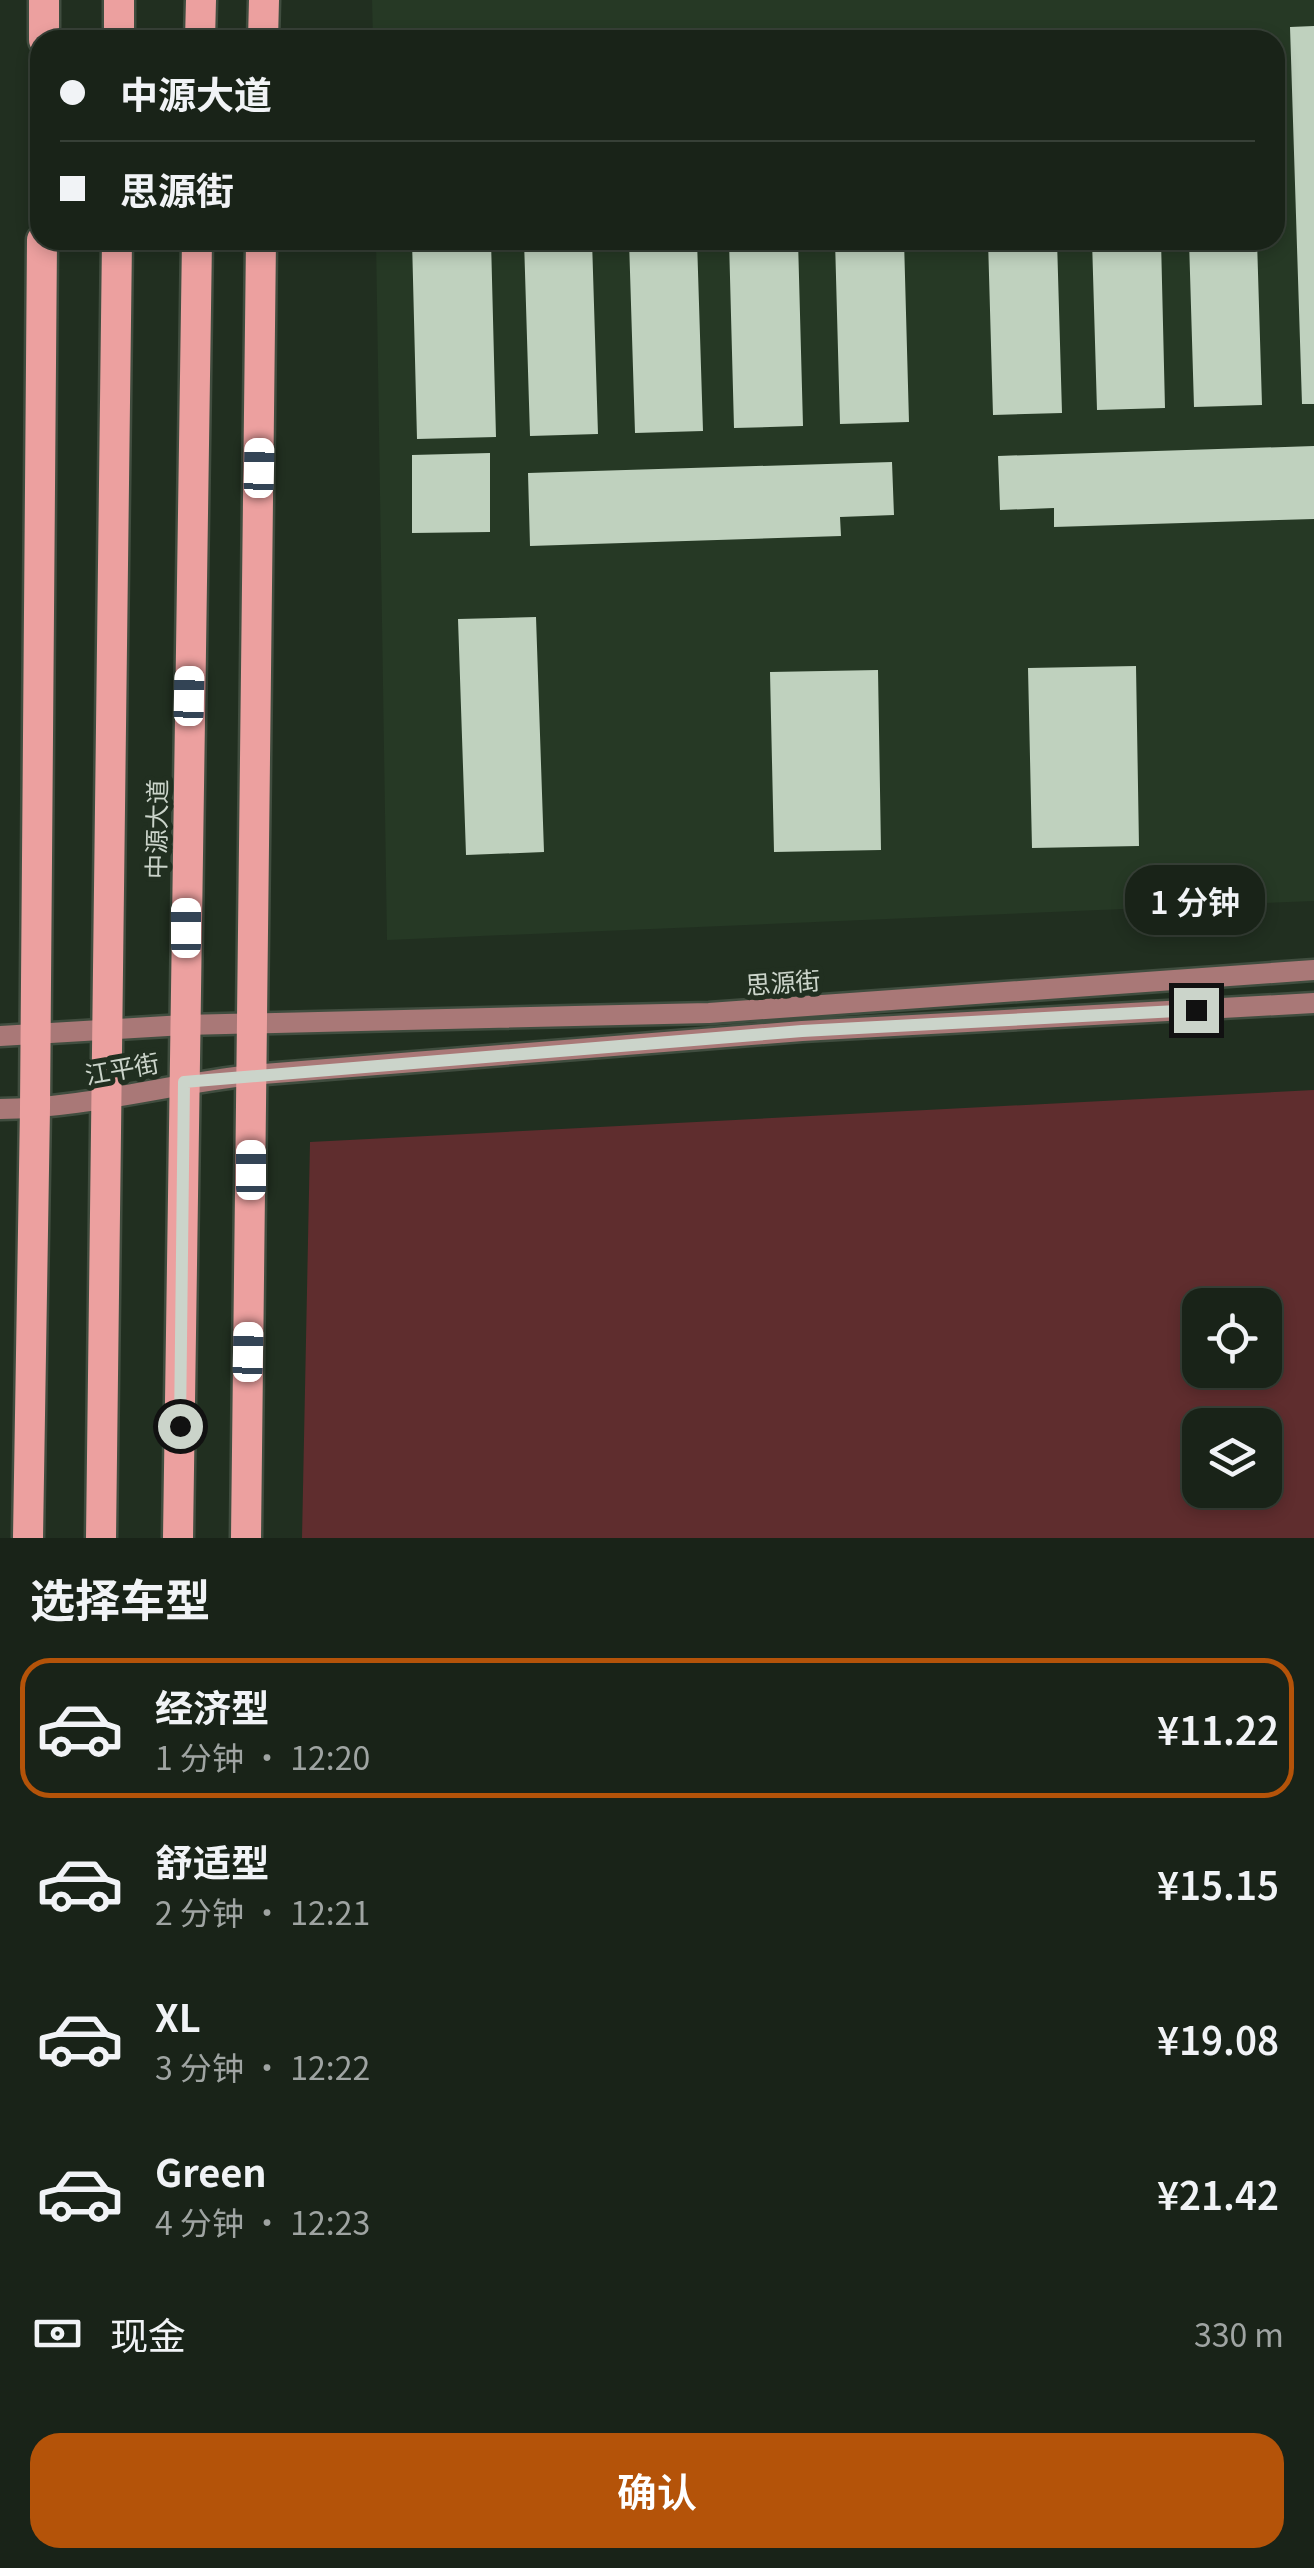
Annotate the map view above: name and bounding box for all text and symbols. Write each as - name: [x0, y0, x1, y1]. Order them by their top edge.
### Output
- text: 中源大道: [120, 65, 272, 120]
- text: 思源街: [120, 161, 234, 216]
- car: [243, 438, 275, 498]
- car: [173, 666, 205, 726]
- street label: 中源大道: [136, 779, 174, 879]
- callout: 1 分钟: [1126, 865, 1266, 935]
- text: 1 分钟: [1150, 877, 1240, 923]
- car: [171, 898, 201, 958]
- street label: 思源街: [744, 960, 822, 1002]
- route end: [1174, 988, 1219, 1033]
- street label: 江平街: [82, 1043, 162, 1091]
- car: [236, 1140, 266, 1200]
- map controls: [1182, 1288, 1282, 1508]
- button: locate: [1182, 1288, 1282, 1388]
- car: [232, 1322, 264, 1382]
- route start: [158, 1404, 203, 1449]
- button: layers: [1182, 1408, 1282, 1508]
- text: 选择车型: [30, 1565, 210, 1630]
- text: 经济型: [155, 1678, 269, 1733]
- icon: car: [35, 1683, 125, 1773]
- text: ¥11.22: [1157, 1701, 1279, 1756]
- text: 1 分钟 · 12:20: [155, 1733, 370, 1779]
- text: 舒适型: [155, 1833, 269, 1888]
- icon: car: [35, 1838, 125, 1928]
- text: ¥15.15: [1157, 1856, 1279, 1911]
- text: 2 分钟 · 12:21: [155, 1888, 370, 1934]
- text: XL: [155, 1988, 201, 2043]
- icon: car: [35, 1993, 125, 2083]
- text: ¥19.08: [1157, 2011, 1279, 2066]
- text: 3 分钟 · 12:22: [155, 2043, 370, 2089]
- text: Green: [155, 2143, 267, 2198]
- icon: car: [35, 2148, 125, 2238]
- text: ¥21.42: [1157, 2166, 1279, 2221]
- text: 4 分钟 · 12:23: [155, 2198, 370, 2244]
- icon: cash: [30, 2306, 85, 2361]
- text: 现金: [110, 2306, 186, 2361]
- text: 330 m: [1194, 2310, 1284, 2356]
- button: 确认: [30, 2433, 1284, 2548]

